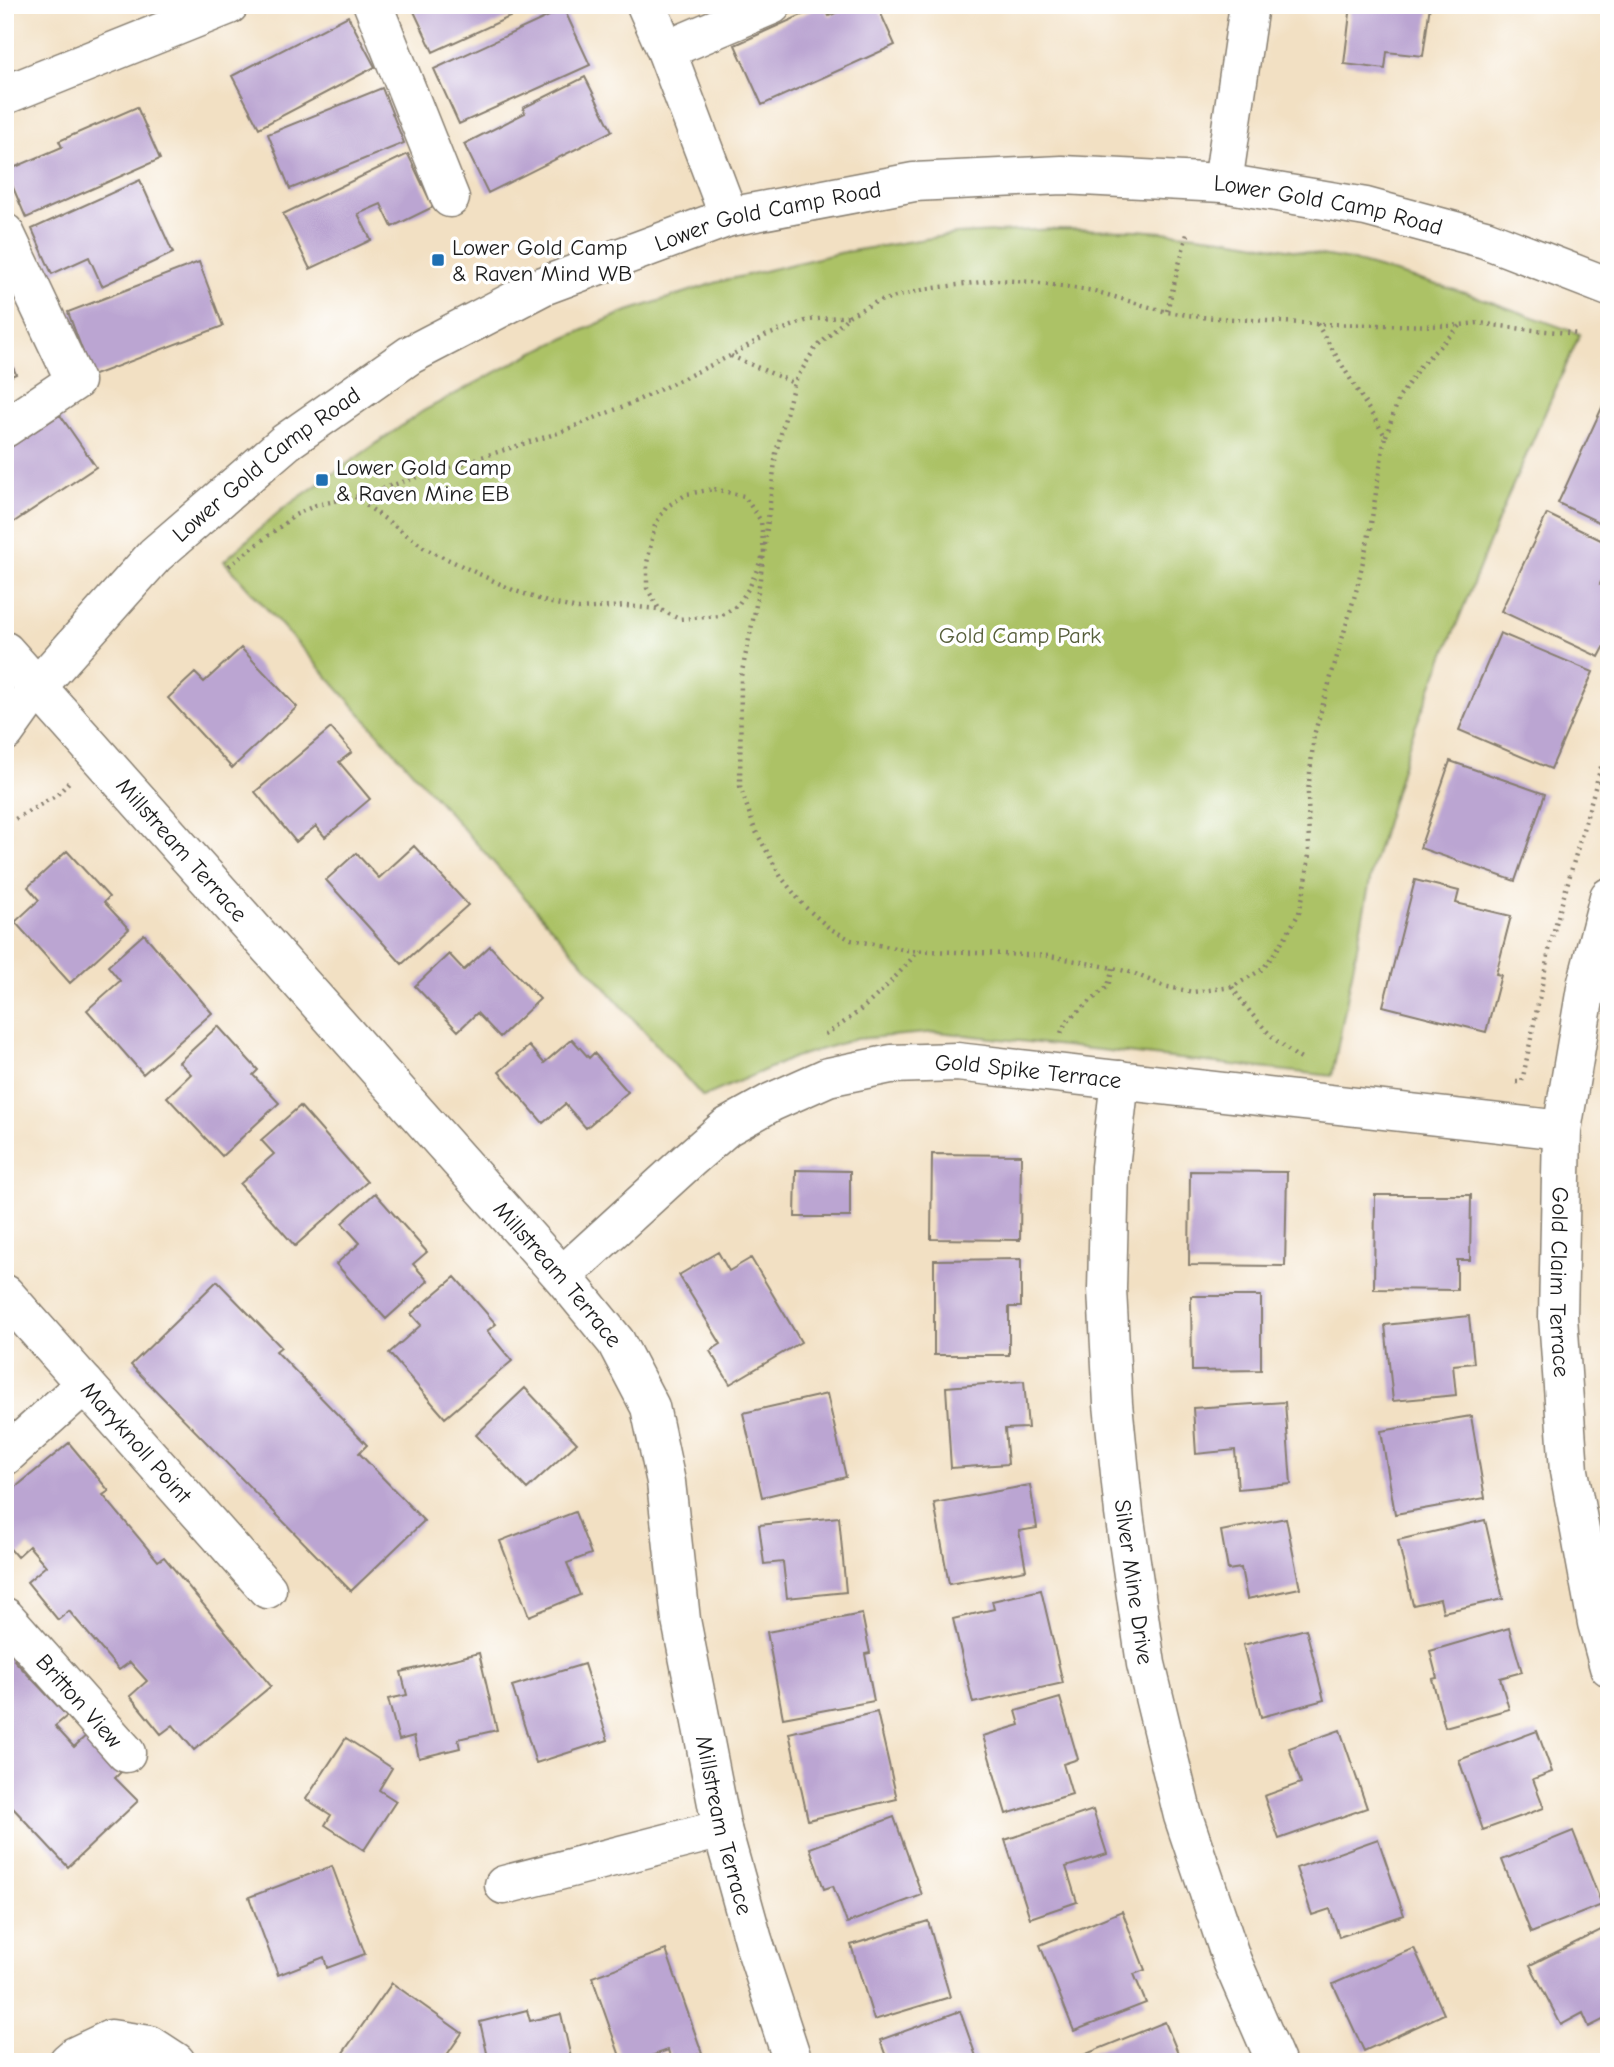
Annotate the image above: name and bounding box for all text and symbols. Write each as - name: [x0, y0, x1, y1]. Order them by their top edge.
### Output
- street label: Lower Gold Camp Road: [1213, 169, 1446, 241]
- street label: Lower Gold Camp Road: [651, 175, 883, 257]
- place label: Lower Gold Camp & Raven Mind WB: [452, 234, 632, 287]
- marker: Lower Gold Camp & Raven Mind WB: [430, 252, 446, 268]
- street label: Lower Gold Camp Road: [167, 381, 365, 547]
- place label: Lower Gold Camp & Raven Mine EB: [336, 454, 512, 507]
- marker: Lower Gold Camp & Raven Mine EB: [314, 472, 330, 488]
- park label: Gold Camp Park: [939, 622, 1101, 649]
- street label: Millstream Terrace: [111, 772, 253, 927]
- street label: Gold Spike Terrace: [934, 1048, 1123, 1094]
- street label: Gold Claim Terrace: [1544, 1186, 1576, 1378]
- street label: Millstream Terrace: [488, 1195, 628, 1352]
- street label: Maryknoll Point: [76, 1376, 198, 1509]
- street label: Silver Mine Drive: [1109, 1498, 1159, 1666]
- street label: Britton View: [31, 1648, 128, 1753]
- street label: Millstream Terrace: [690, 1733, 759, 1918]

